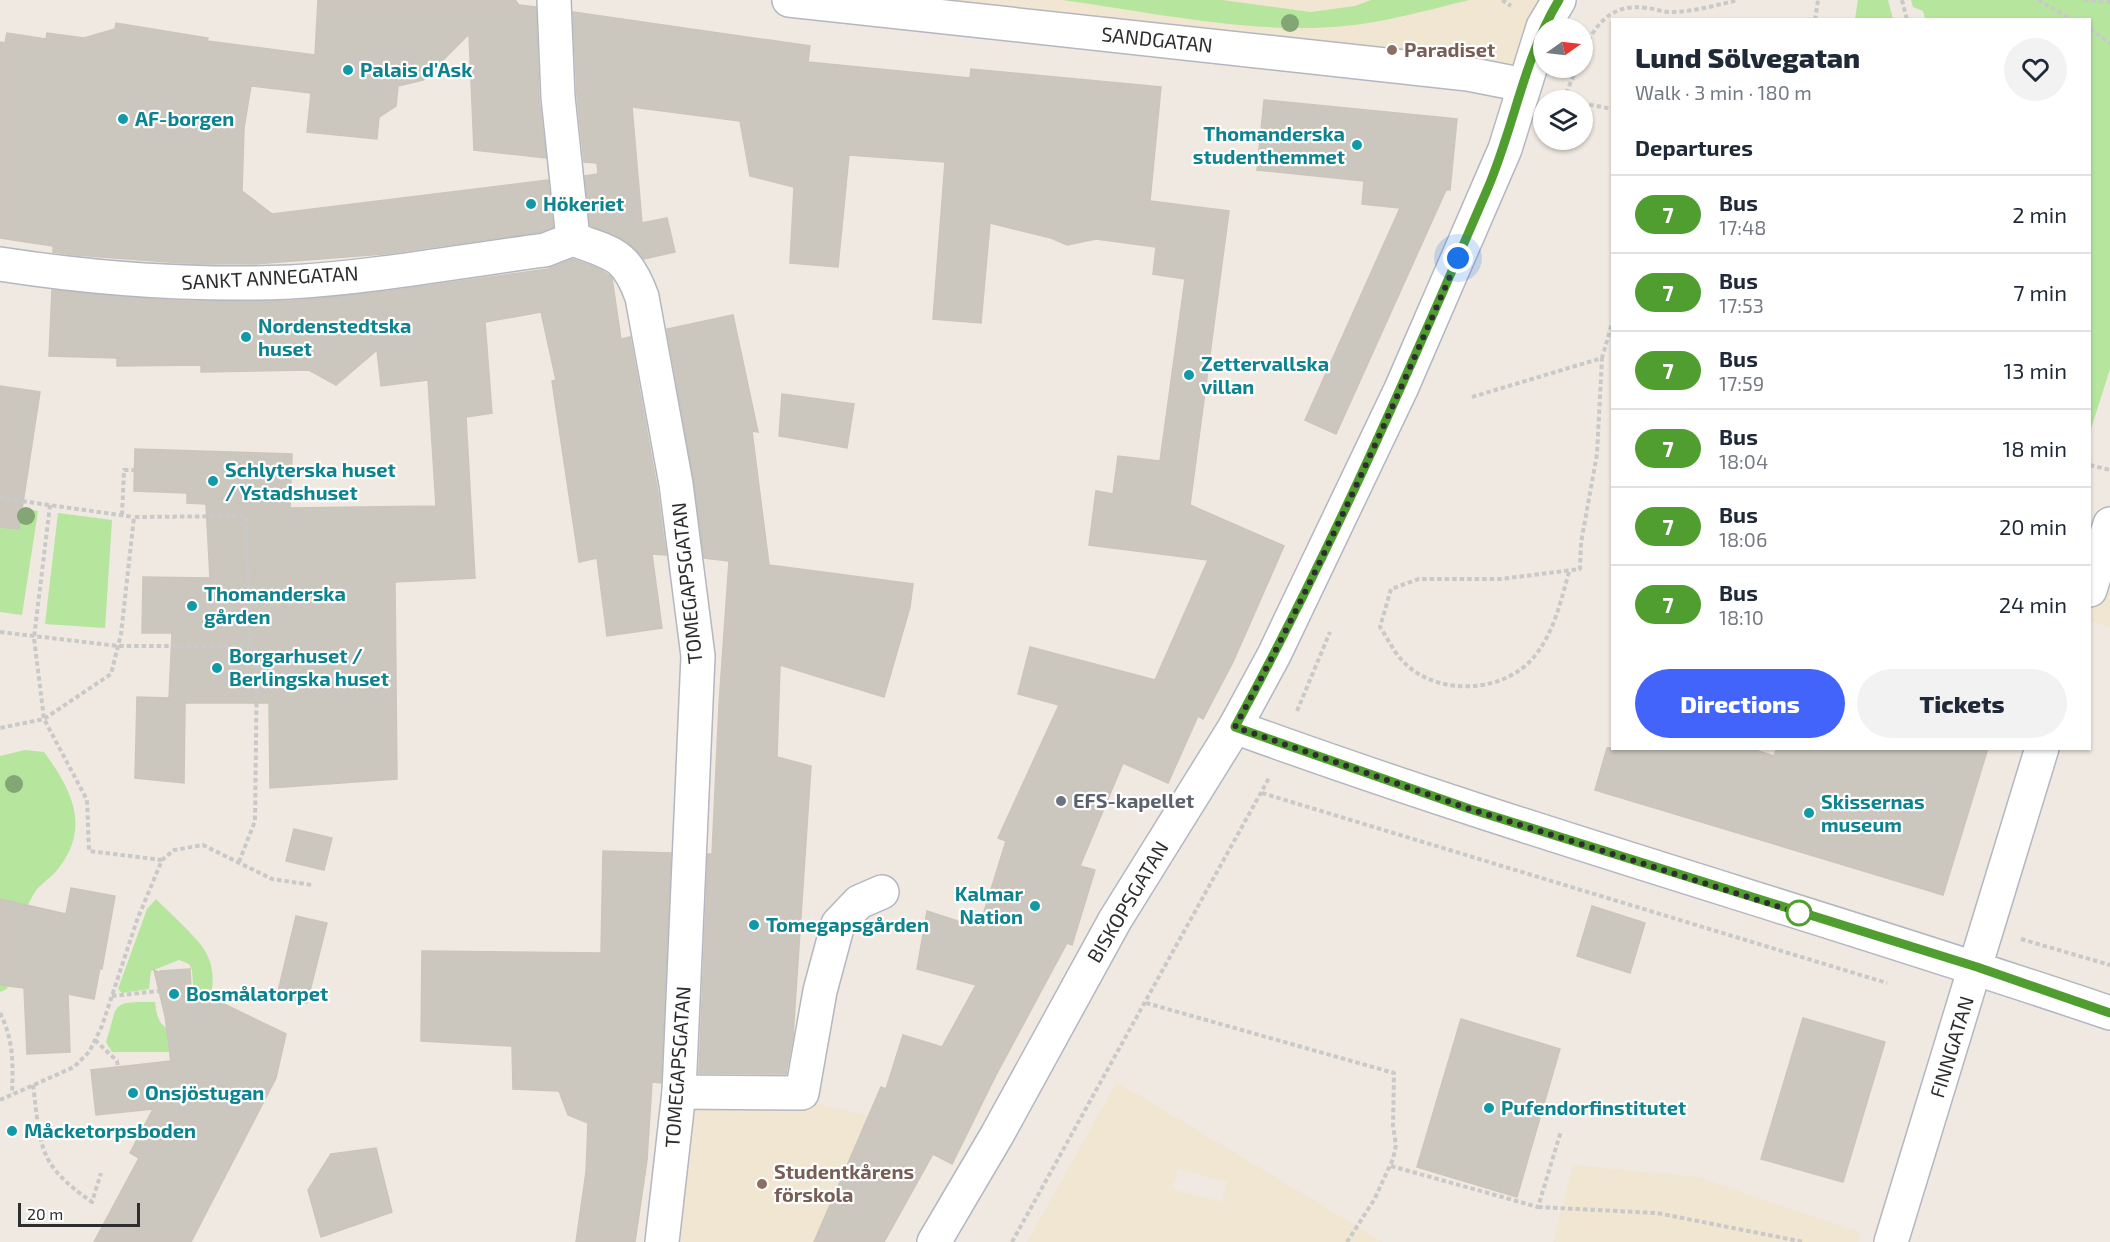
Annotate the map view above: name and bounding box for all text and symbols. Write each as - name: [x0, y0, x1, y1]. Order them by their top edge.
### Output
- north arrow: [1533, 18, 1593, 78]
- map controls: [1533, 18, 1593, 150]
- street label: SANDGATAN: [1100, 21, 1214, 57]
- place label: Paradiset: [1404, 37, 1495, 61]
- button: heart: [2004, 38, 2067, 101]
- text: Lund Sölvegatan: [1635, 40, 1860, 74]
- marker: Paradiset: [1385, 43, 1399, 57]
- place label: Palais d'Ask: [360, 57, 473, 81]
- marker: Palais d'Ask: [341, 63, 355, 77]
- text: Walk · 3 min · 180 m: [1635, 80, 1812, 104]
- button: layers: [1533, 90, 1593, 150]
- place label: AF-borgen: [135, 106, 234, 130]
- marker: AF-borgen: [116, 112, 130, 126]
- place label: Thomanderska studenthemmet: [1193, 121, 1345, 168]
- text: Departures: [1635, 134, 1753, 160]
- marker: Thomanderska studenthemmet: [1350, 138, 1364, 152]
- text: Bus: [1719, 189, 1758, 215]
- place label: Hökeriet: [543, 191, 624, 215]
- marker: Hökeriet: [524, 197, 538, 211]
- text: 2 min: [2012, 201, 2067, 227]
- text: 7: [1662, 202, 1674, 227]
- text: 17:48: [1719, 215, 1766, 239]
- your location: [1443, 243, 1473, 273]
- street label: SANKT ANNEGATAN: [181, 260, 359, 294]
- text: Bus: [1719, 267, 1758, 293]
- text: 7 min: [2013, 279, 2067, 305]
- text: 7: [1662, 280, 1674, 305]
- text: 17:53: [1719, 293, 1764, 317]
- place label: Nordenstedtska huset: [258, 313, 411, 360]
- marker: Nordenstedtska huset: [239, 330, 253, 344]
- text: Bus: [1719, 345, 1758, 371]
- place label: Zettervallska villan: [1201, 351, 1329, 398]
- text: 13 min: [2004, 357, 2067, 383]
- text: 7: [1662, 358, 1674, 383]
- marker: Zettervallska villan: [1182, 368, 1196, 382]
- text: 17:59: [1719, 371, 1764, 395]
- text: Bus: [1719, 423, 1758, 449]
- text: 18 min: [2002, 435, 2067, 461]
- text: 7: [1662, 436, 1674, 461]
- text: 18:04: [1719, 449, 1768, 473]
- place label: Schlyterska huset / Ystadshuset: [225, 457, 396, 504]
- marker: Schlyterska huset / Ystadshuset: [206, 474, 220, 488]
- street label: TOMEGAPSGATAN: [666, 501, 706, 665]
- text: Bus: [1719, 501, 1758, 527]
- text: 20 min: [1999, 513, 2067, 539]
- text: 7: [1662, 514, 1674, 539]
- text: 18:06: [1719, 527, 1767, 551]
- text: Bus: [1719, 579, 1758, 605]
- place label: Thomanderska gården: [204, 581, 346, 628]
- text: 24 min: [1999, 591, 2067, 617]
- text: 7: [1662, 592, 1674, 617]
- marker: Thomanderska gården: [185, 599, 199, 613]
- text: 18:10: [1719, 605, 1764, 629]
- place label: Borgarhuset / Berlingska huset: [229, 643, 389, 690]
- marker: Borgarhuset / Berlingska huset: [210, 661, 224, 675]
- button: Directions: [1635, 669, 1845, 738]
- button: Tickets: [1857, 669, 2067, 738]
- place label: EFS-kapellet: [1073, 788, 1194, 812]
- place label: Skissernas museum: [1821, 789, 1925, 836]
- marker: EFS-kapellet: [1054, 794, 1068, 808]
- marker: Skissernas museum: [1802, 806, 1816, 820]
- street label: BISKOPSGATAN: [1081, 836, 1173, 967]
- place label: Kalmar Nation: [955, 881, 1023, 928]
- marker: Kalmar Nation: [1028, 899, 1042, 913]
- unlabelled marker: [1786, 900, 1812, 926]
- place label: Tomegapsgården: [766, 912, 929, 936]
- marker: Tomegapsgården: [747, 918, 761, 932]
- place label: Bosmålatorpet: [186, 981, 328, 1005]
- street label: TOMEGAPSGATAN: [659, 985, 695, 1149]
- marker: Bosmålatorpet: [167, 987, 181, 1001]
- street label: FINNGATAN: [1924, 993, 1978, 1100]
- place label: Onsjöstugan: [145, 1080, 264, 1104]
- marker: Onsjöstugan: [126, 1086, 140, 1100]
- place label: Pufendorfinstitutet: [1501, 1095, 1686, 1119]
- marker: Pufendorfinstitutet: [1482, 1101, 1496, 1115]
- place label: Måcketorpsboden: [24, 1118, 196, 1142]
- marker: Måcketorpsboden: [5, 1124, 19, 1138]
- place label: Studentkårens förskola: [774, 1159, 914, 1206]
- marker: Studentkårens förskola: [755, 1177, 769, 1191]
- scale bar: [18, 1200, 140, 1228]
- text: 20 m: [27, 1204, 63, 1223]

